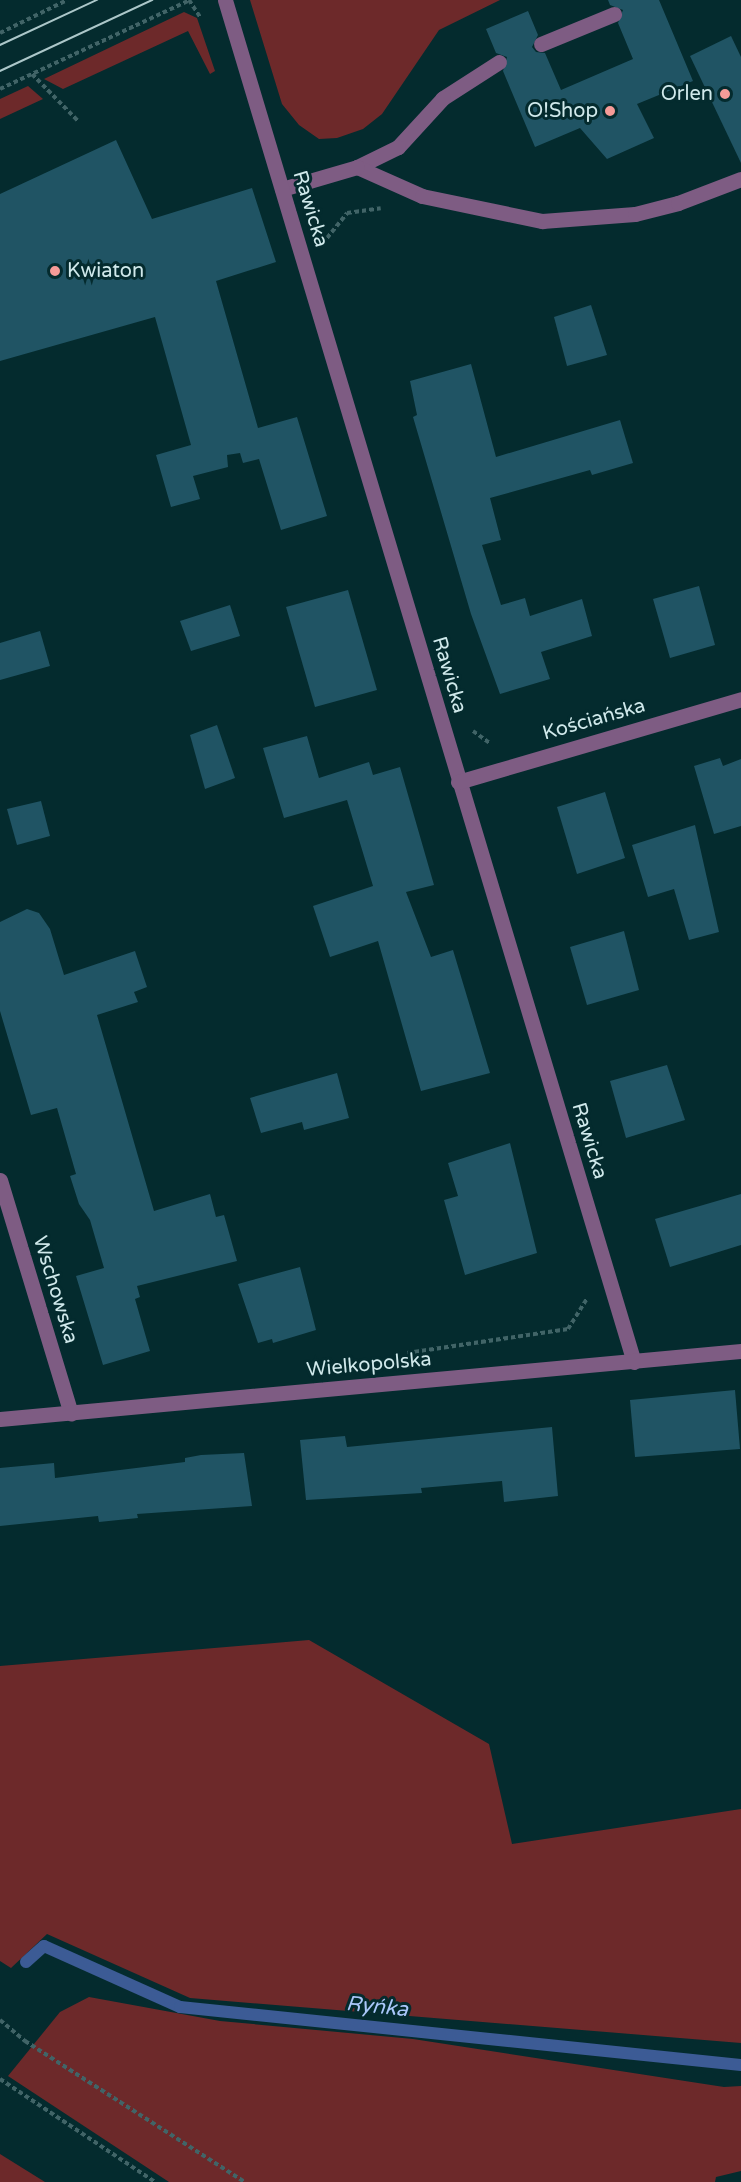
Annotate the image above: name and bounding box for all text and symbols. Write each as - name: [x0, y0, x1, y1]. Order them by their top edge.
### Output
- place label: Orlen: [661, 82, 713, 106]
- marker: Orlen: [718, 87, 732, 101]
- place label: O!Shop: [527, 99, 598, 123]
- marker: O!Shop: [603, 104, 617, 118]
- street label: Rawicka: [287, 168, 333, 250]
- place label: Kwiaton: [67, 259, 144, 283]
- marker: Kwiaton: [48, 264, 62, 278]
- street label: Rawicka: [427, 634, 471, 716]
- street label: Kościańska: [540, 694, 648, 746]
- street label: Rawicka: [566, 1100, 612, 1182]
- street label: Wschowska: [27, 1233, 83, 1347]
- street label: Wielkopolska: [305, 1348, 433, 1382]
- water label: Ryńka: [345, 1991, 409, 2023]

